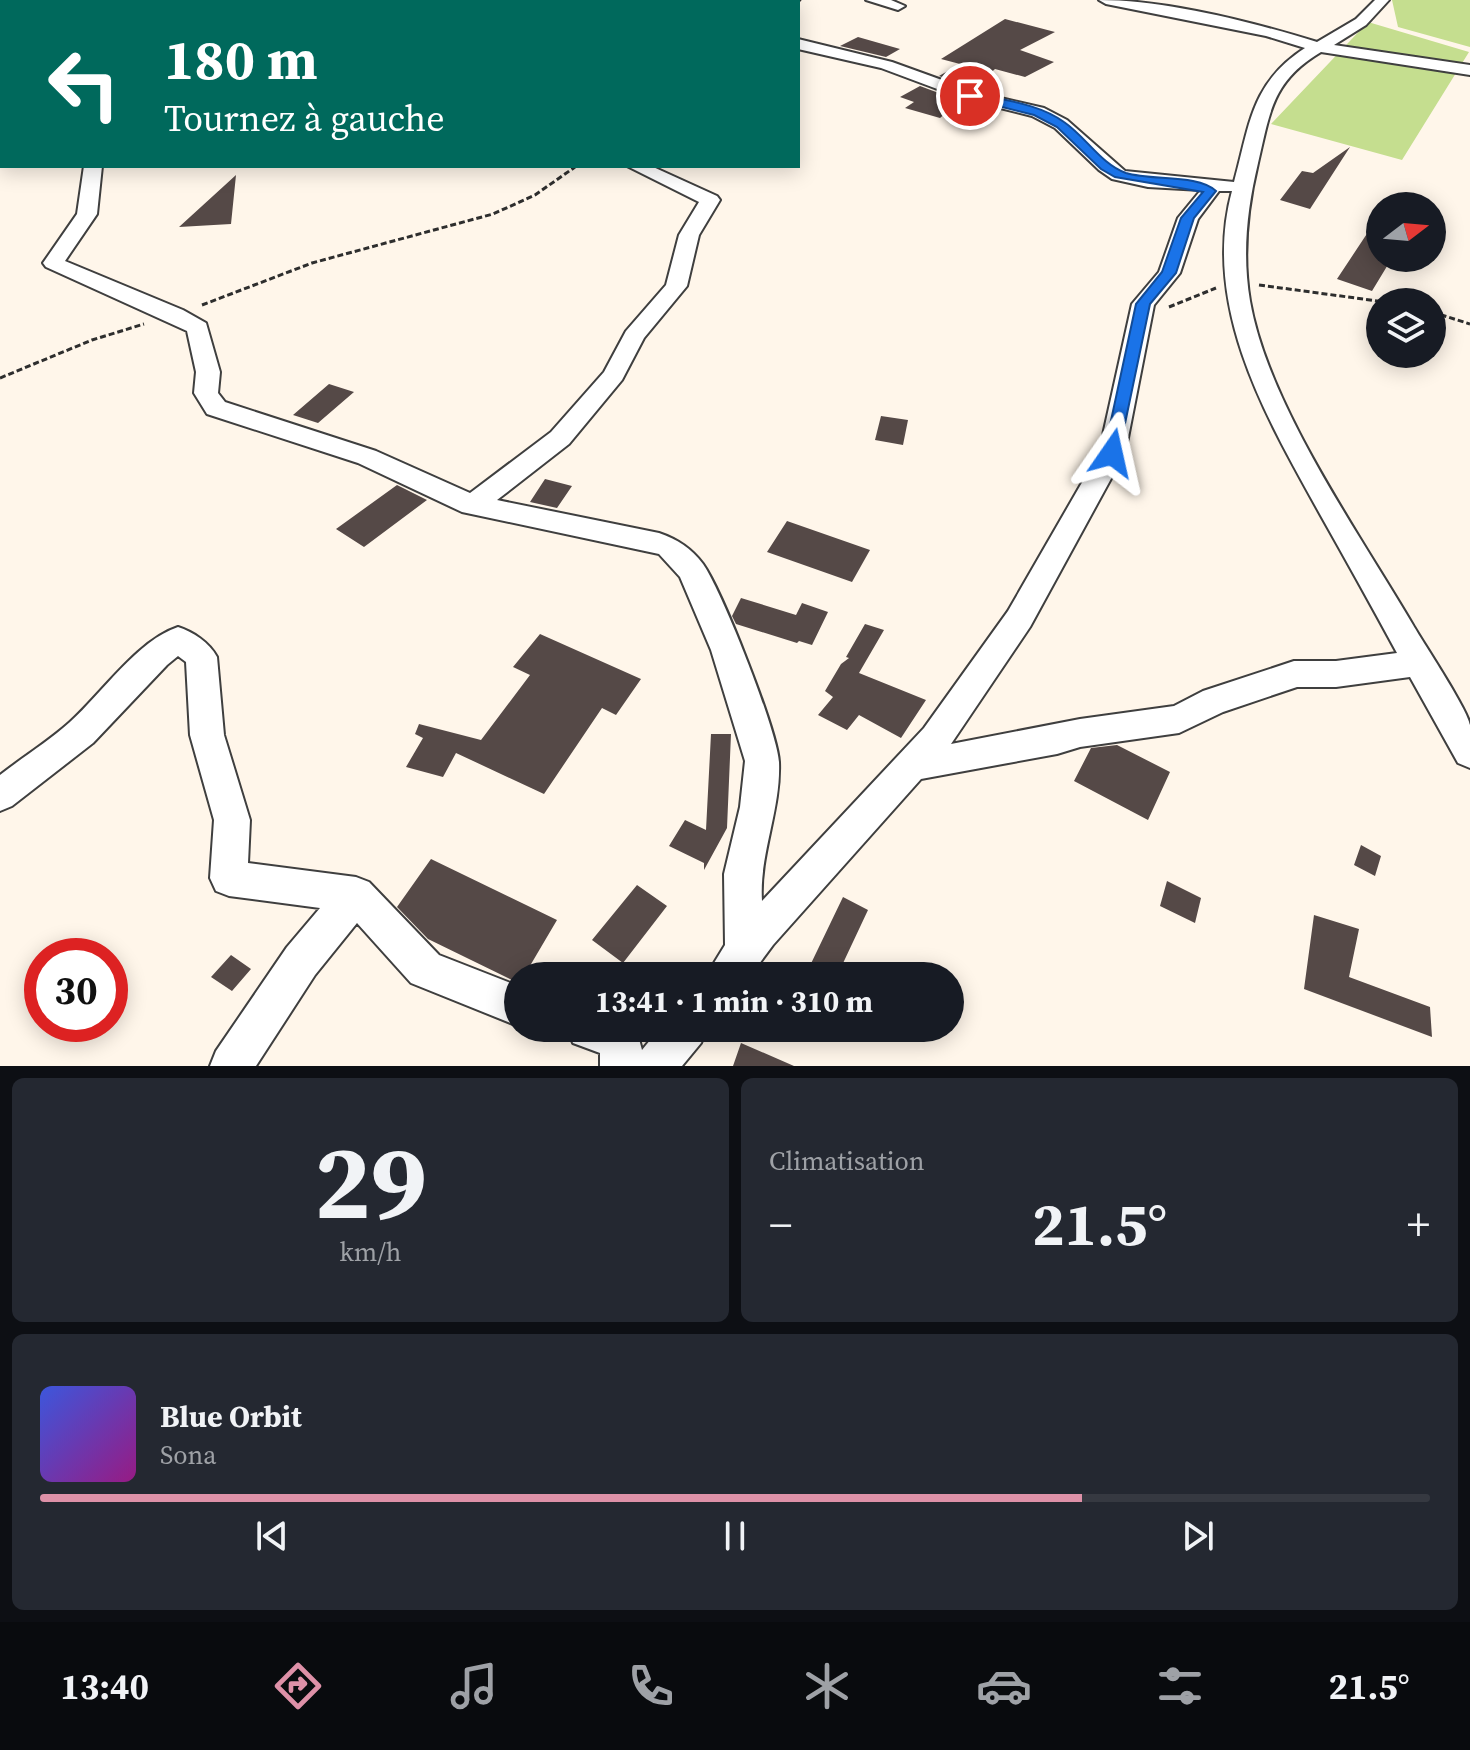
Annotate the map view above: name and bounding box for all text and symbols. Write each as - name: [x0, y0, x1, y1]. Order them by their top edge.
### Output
- text: 180 m: [164, 21, 318, 98]
- icon: left: [32, 32, 136, 136]
- pin: [936, 62, 1004, 130]
- icon: arrive: [948, 74, 992, 118]
- text: Tournez à gauche: [164, 94, 445, 143]
- north arrow: [1366, 192, 1446, 272]
- map controls: [1366, 192, 1446, 368]
- button: layers: [1366, 288, 1446, 368]
- position arrow: [1070, 411, 1154, 495]
- speed limit sign: 30: [24, 938, 128, 1042]
- text: 13:41 · 1 min · 310 m: [595, 981, 873, 1022]
- text: 29: [314, 1110, 427, 1253]
- text: Climatisation: [769, 1143, 925, 1179]
- text: 21.5°: [1032, 1183, 1167, 1265]
- text: −: [769, 1194, 792, 1255]
- text: +: [1407, 1194, 1430, 1255]
- text: km/h: [340, 1234, 401, 1270]
- text: Blue Orbit: [160, 1396, 302, 1437]
- text: Sona: [160, 1437, 217, 1473]
- icon: previous: [250, 1514, 294, 1558]
- icon: pause: [713, 1514, 757, 1558]
- icon: next: [1176, 1514, 1220, 1558]
- icon: directions: [270, 1658, 326, 1714]
- icon: music: [446, 1658, 502, 1714]
- icon: phone: [623, 1658, 679, 1714]
- icon: climate: [799, 1658, 855, 1714]
- icon: car: [976, 1658, 1032, 1714]
- icon: filters: [1152, 1658, 1208, 1714]
- text: 13:40: [60, 1662, 149, 1711]
- text: 21.5°: [1328, 1662, 1410, 1711]

